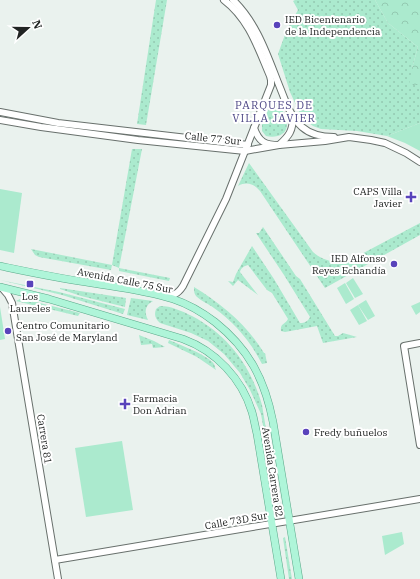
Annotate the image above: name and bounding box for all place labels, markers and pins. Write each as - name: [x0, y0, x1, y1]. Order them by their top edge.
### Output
- place label: IED Bicentenario de la Independencia: [285, 13, 381, 38]
- marker: IED Bicentenario de la Independencia: [272, 20, 282, 30]
- place label: CAPS Villa Javier: [353, 185, 403, 210]
- marker: CAPS Villa Javier: [405, 191, 417, 203]
- place label: IED Alfonso Reyes Echandía: [312, 252, 387, 277]
- marker: IED Alfonso Reyes Echandía: [389, 259, 399, 269]
- marker: Los Laureles: [25, 279, 35, 289]
- place label: Los Laureles: [10, 290, 50, 315]
- place label: Centro Comunitario San José de Maryland: [16, 319, 118, 344]
- marker: Centro Comunitario San José de Maryland: [3, 326, 13, 336]
- place label: Farmacia Don Adrian: [133, 392, 187, 417]
- marker: Farmacia Don Adrian: [120, 399, 130, 409]
- place label: Fredy buñuelos: [314, 426, 387, 439]
- marker: Fredy buñuelos: [301, 427, 311, 437]

